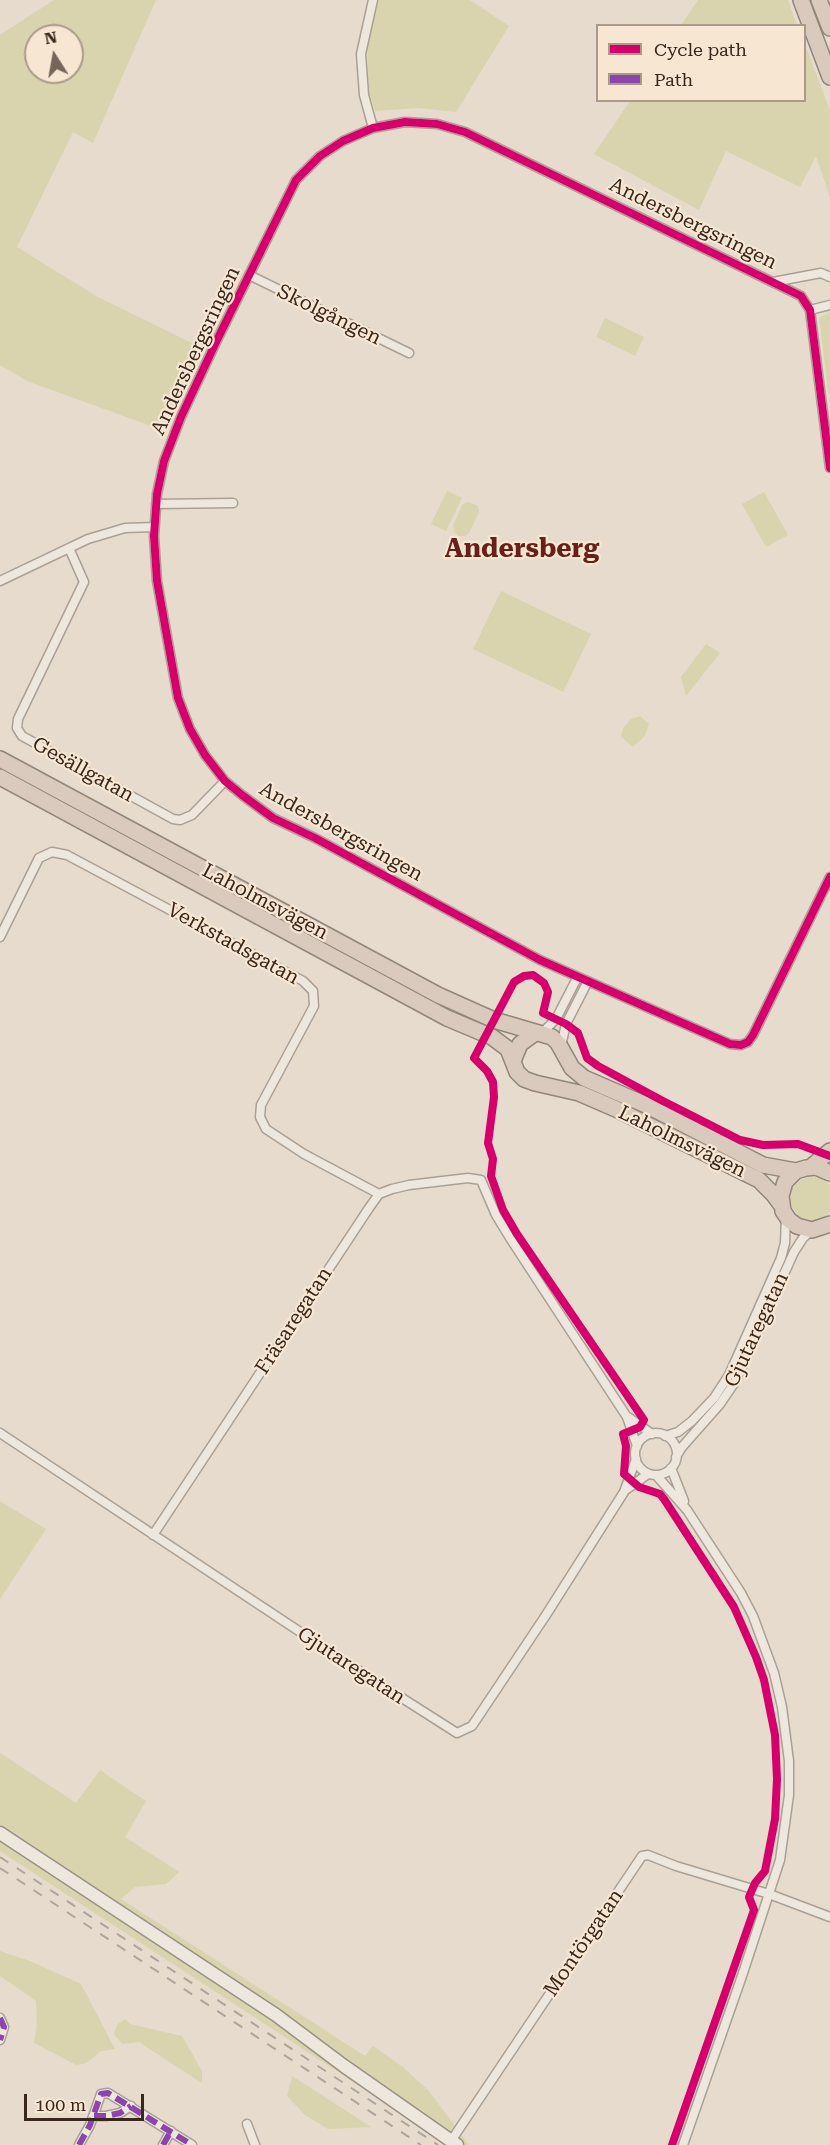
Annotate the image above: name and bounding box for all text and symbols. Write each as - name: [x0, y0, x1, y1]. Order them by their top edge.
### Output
- north arrow: [24, 24, 84, 84]
- legend: [596, 24, 806, 102]
- text: N: [43, 27, 59, 48]
- text: Cycle path: [654, 39, 747, 60]
- text: Path: [654, 69, 693, 90]
- street label: Andersbergsringen: [605, 173, 781, 275]
- street label: Andersbergsringen: [146, 263, 246, 439]
- street label: Skolgången: [273, 280, 385, 350]
- district label: Andersberg: [445, 533, 599, 565]
- street label: Gesällgatan: [28, 732, 138, 808]
- street label: Andersbergsringen: [255, 777, 427, 887]
- street label: Laholmsvägen: [198, 859, 332, 945]
- street label: Verkstadsgatan: [163, 898, 303, 990]
- street label: Laholmsvägen: [614, 1101, 750, 1183]
- street label: Fräsaregatan: [251, 1263, 337, 1379]
- street label: Gjutaregatan: [720, 1269, 794, 1391]
- street label: Gjutaregatan: [293, 1622, 409, 1710]
- street label: Montörgatan: [539, 1885, 629, 2001]
- scale bar: [27, 2082, 147, 2120]
- text: 100 m: [35, 2094, 86, 2115]

